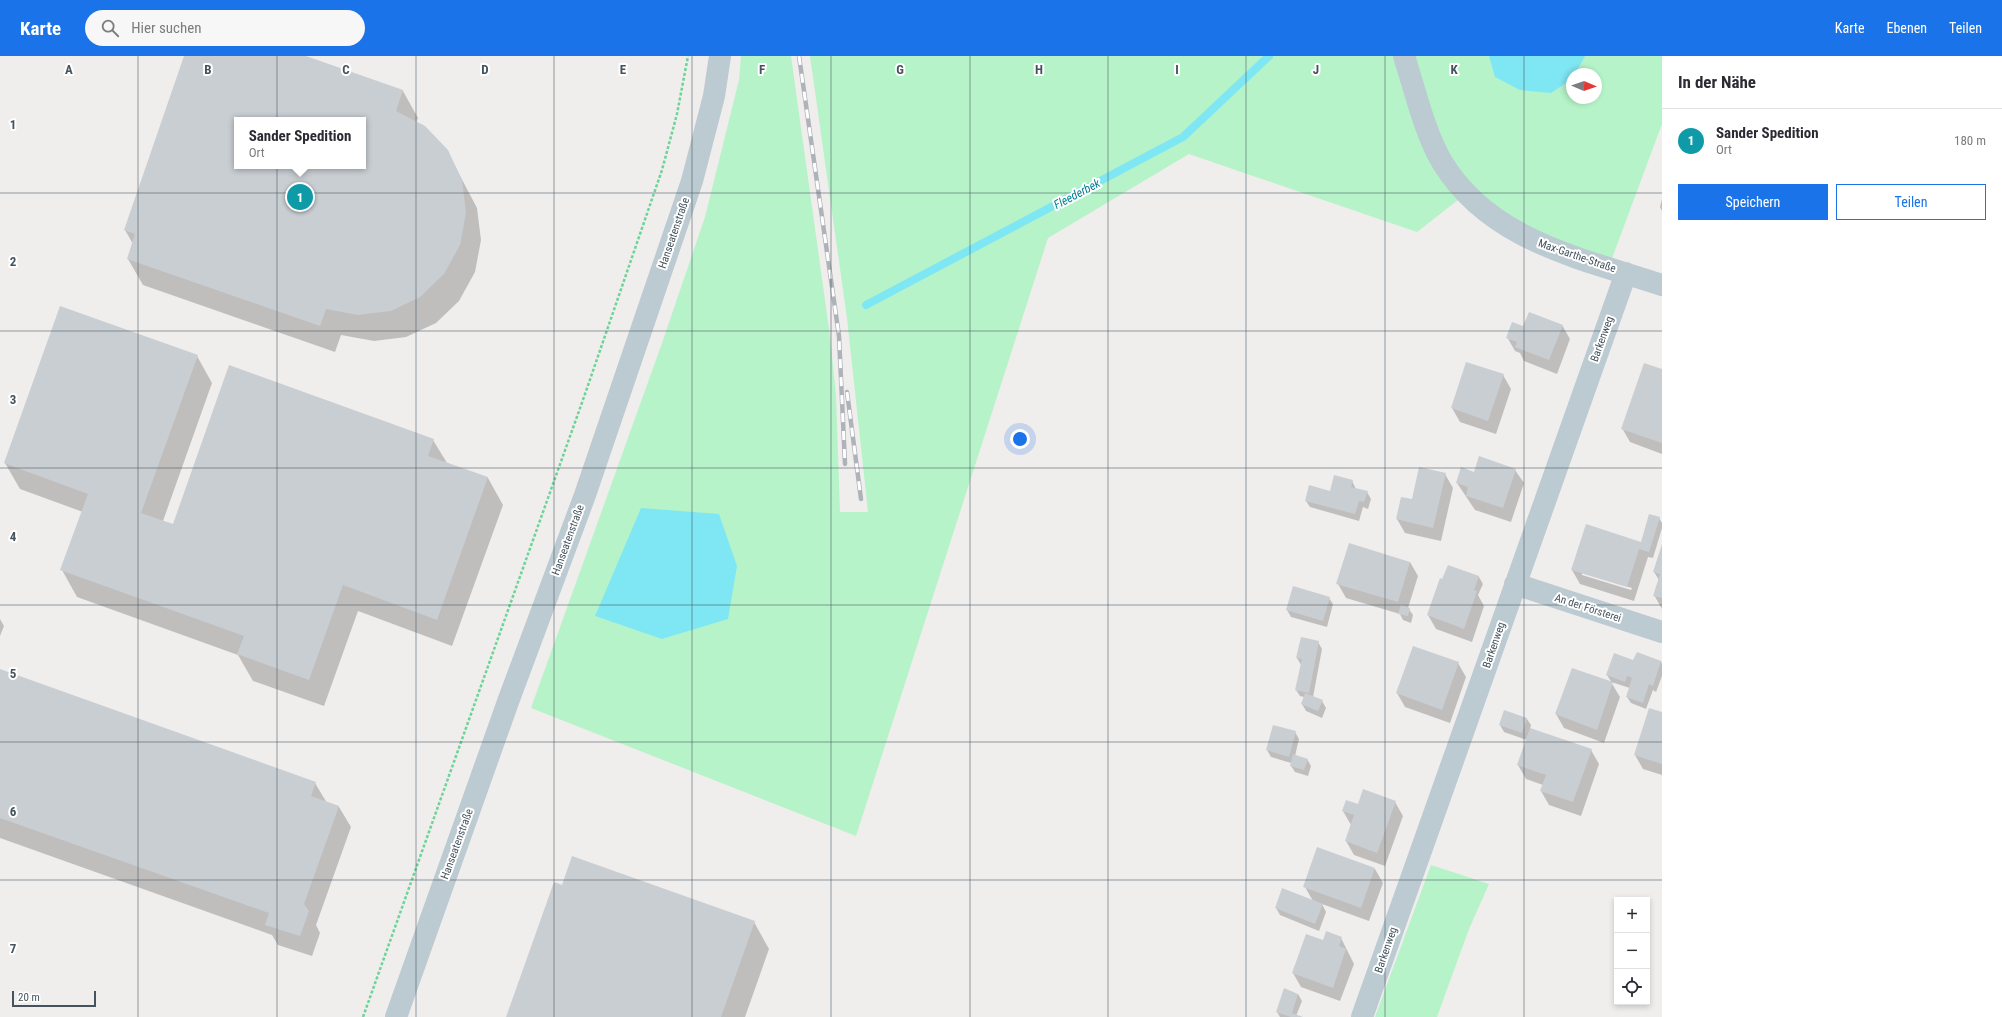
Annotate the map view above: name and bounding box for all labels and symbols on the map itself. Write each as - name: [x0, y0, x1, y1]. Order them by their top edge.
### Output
- text: A: [65, 62, 73, 77]
- text: B: [204, 62, 212, 77]
- text: C: [342, 62, 350, 77]
- text: D: [481, 62, 489, 77]
- text: E: [620, 62, 627, 77]
- text: F: [759, 62, 765, 77]
- text: G: [896, 62, 904, 77]
- text: H: [1035, 62, 1043, 77]
- text: I: [1175, 62, 1179, 77]
- text: J: [1313, 62, 1319, 77]
- text: K: [1450, 62, 1458, 77]
- north arrow: [1566, 68, 1602, 104]
- text: 1: [10, 117, 16, 132]
- water label: Fleederbek: [1051, 176, 1103, 212]
- pin: 1: [287, 182, 313, 212]
- street label: Hanseatenstraße: [656, 196, 692, 270]
- street label: Max-Garthe-Straße: [1536, 237, 1618, 275]
- text: 2: [10, 254, 17, 269]
- street label: Barkenweg: [1588, 314, 1616, 364]
- text: 3: [10, 392, 16, 407]
- your location: [1010, 429, 1030, 449]
- street label: Hanseatenstraße: [549, 503, 587, 577]
- text: 4: [10, 529, 17, 544]
- street label: An der Försterei: [1553, 591, 1623, 625]
- street label: Barkenweg: [1480, 620, 1508, 670]
- text: 5: [10, 666, 17, 681]
- text: 6: [10, 804, 17, 819]
- street label: Hanseatenstraße: [438, 807, 476, 881]
- street label: Barkenweg: [1372, 925, 1400, 975]
- text: 7: [10, 941, 17, 956]
- scale bar: [12, 989, 96, 1008]

